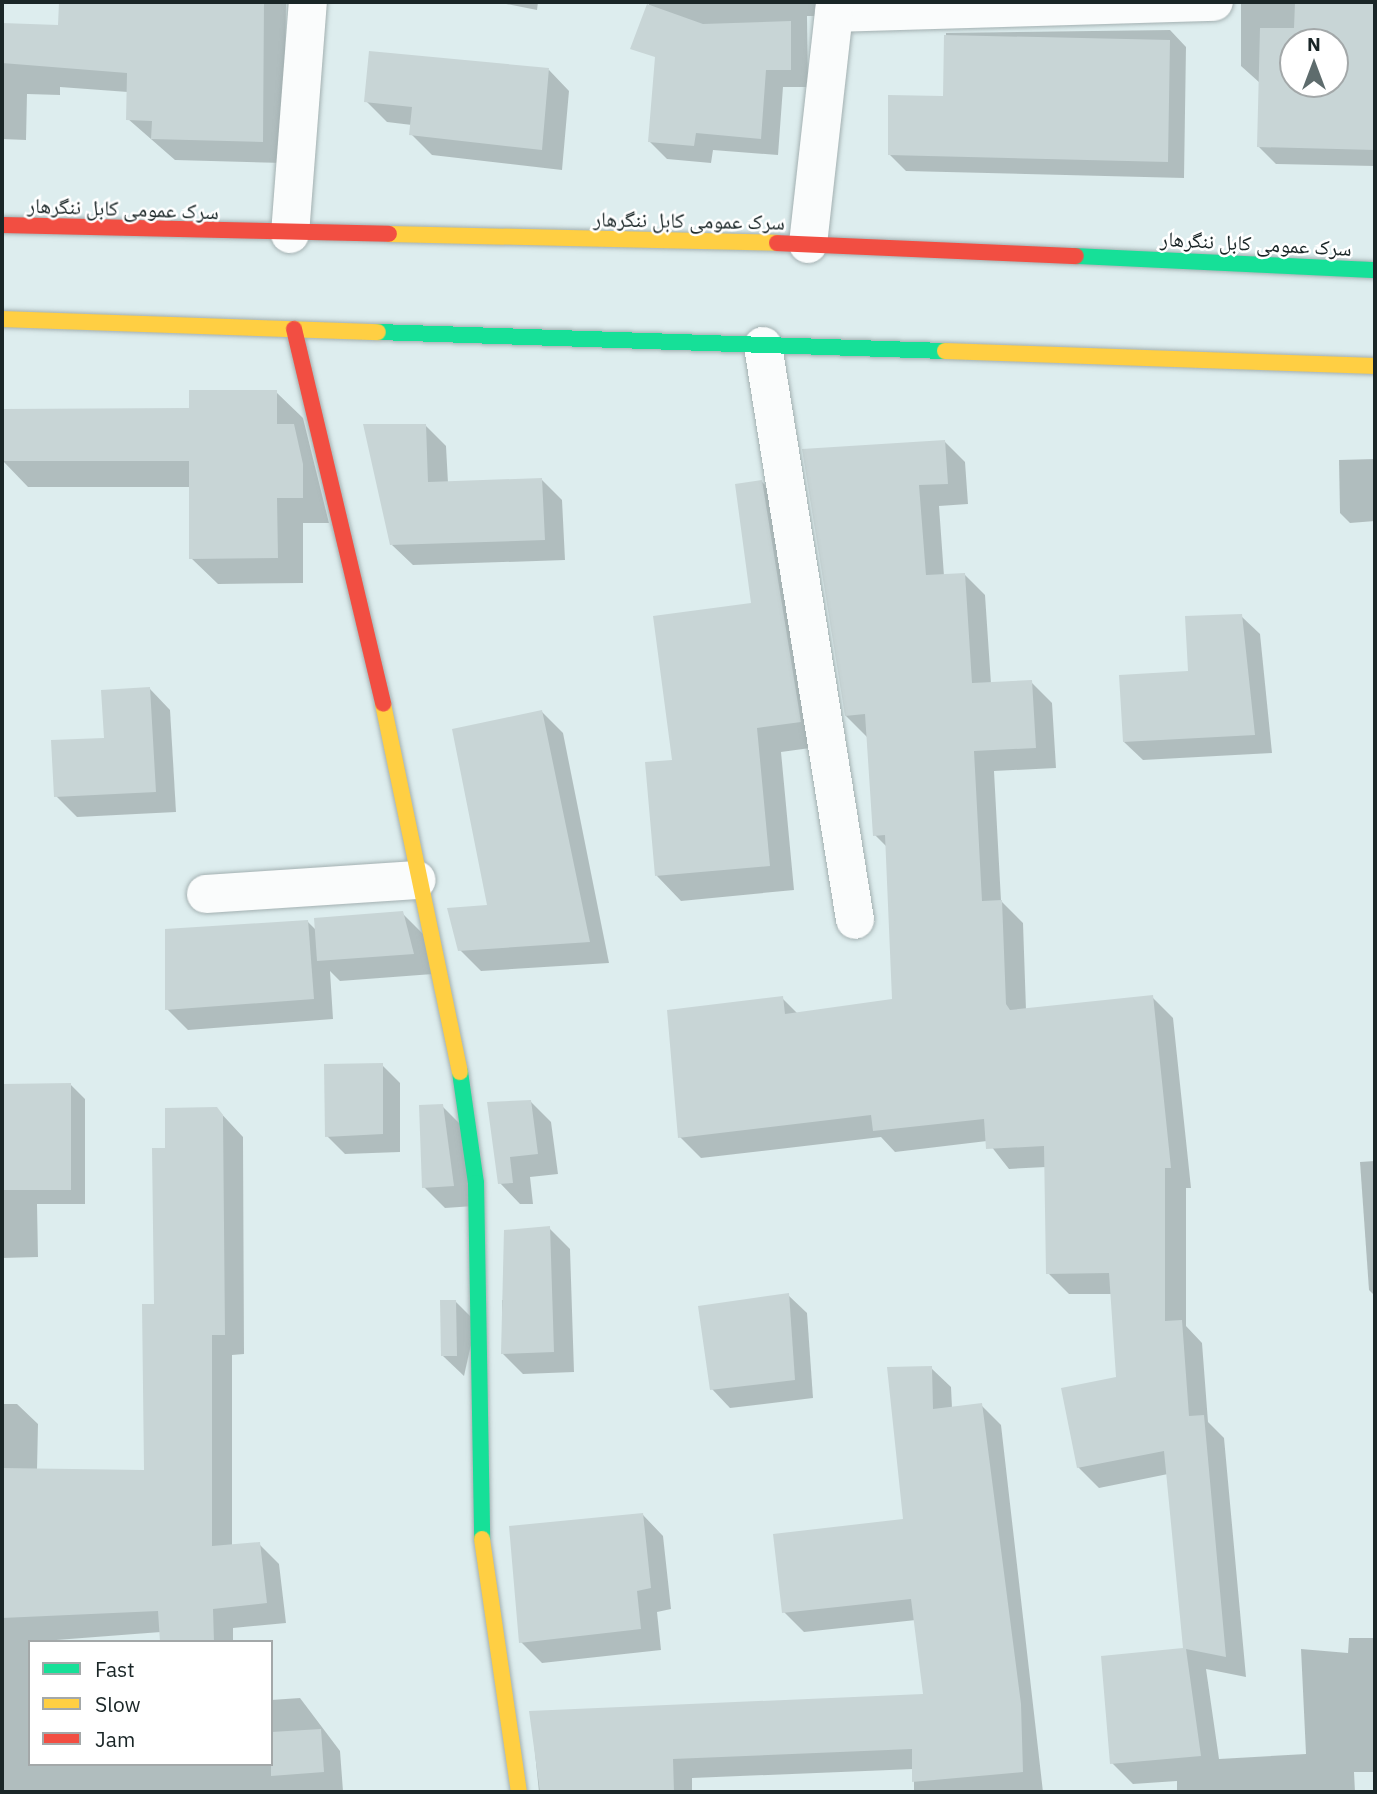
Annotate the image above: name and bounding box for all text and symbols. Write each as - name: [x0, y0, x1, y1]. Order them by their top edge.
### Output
- north arrow: [1279, 28, 1349, 98]
- text: N: [1307, 32, 1321, 56]
- street label: سرک عمومی کابل ننگرهار: [27, 192, 219, 224]
- street label: سرک عمومی کابل ننگرهار: [593, 206, 785, 234]
- street label: سرک عمومی کابل ننگرهار: [1160, 225, 1352, 261]
- legend: [28, 1640, 273, 1766]
- text: Fast: [95, 1655, 135, 1683]
- text: Slow: [95, 1690, 141, 1718]
- text: Jam: [95, 1725, 135, 1753]

